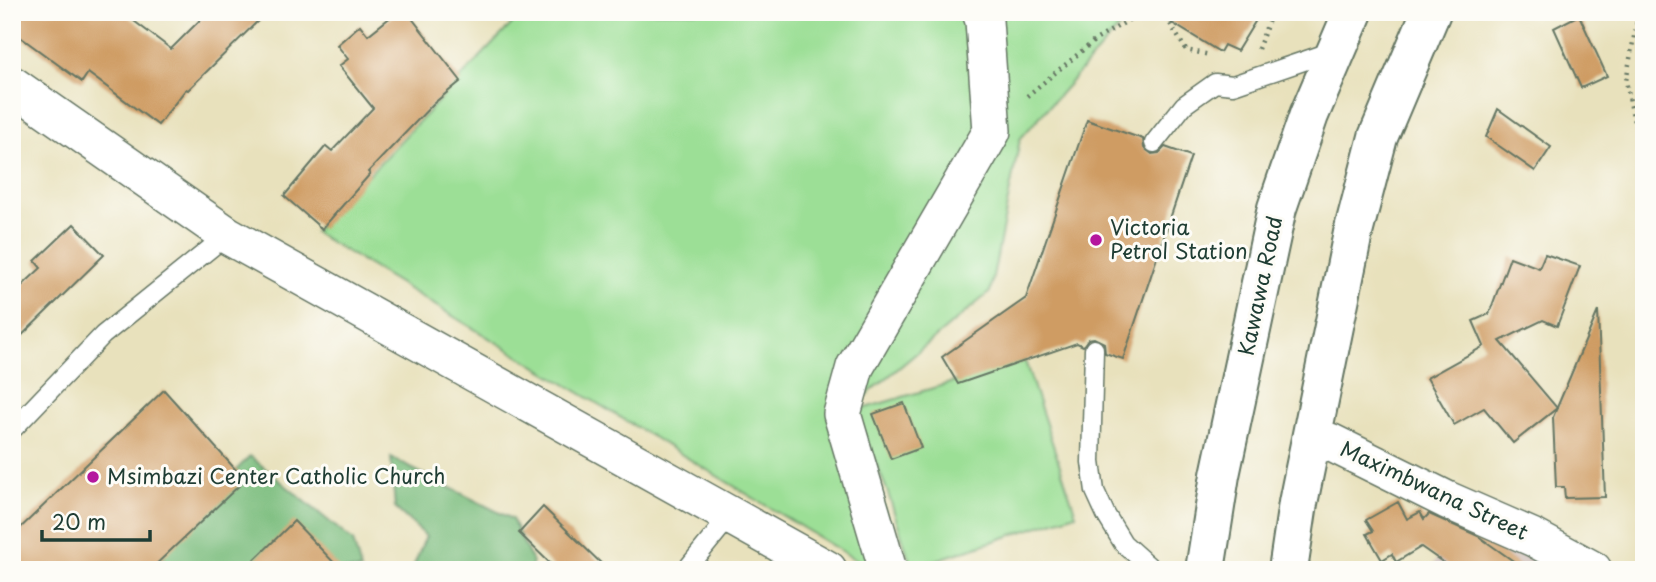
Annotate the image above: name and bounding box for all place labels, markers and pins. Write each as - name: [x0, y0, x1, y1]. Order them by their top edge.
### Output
- place label: Victoria Petrol Station: [1110, 210, 1248, 266]
- marker: Victoria Petrol Station: [1088, 232, 1104, 248]
- place label: Msimbazi Center Catholic Church: [107, 459, 445, 491]
- marker: Msimbazi Center Catholic Church: [85, 469, 101, 485]

